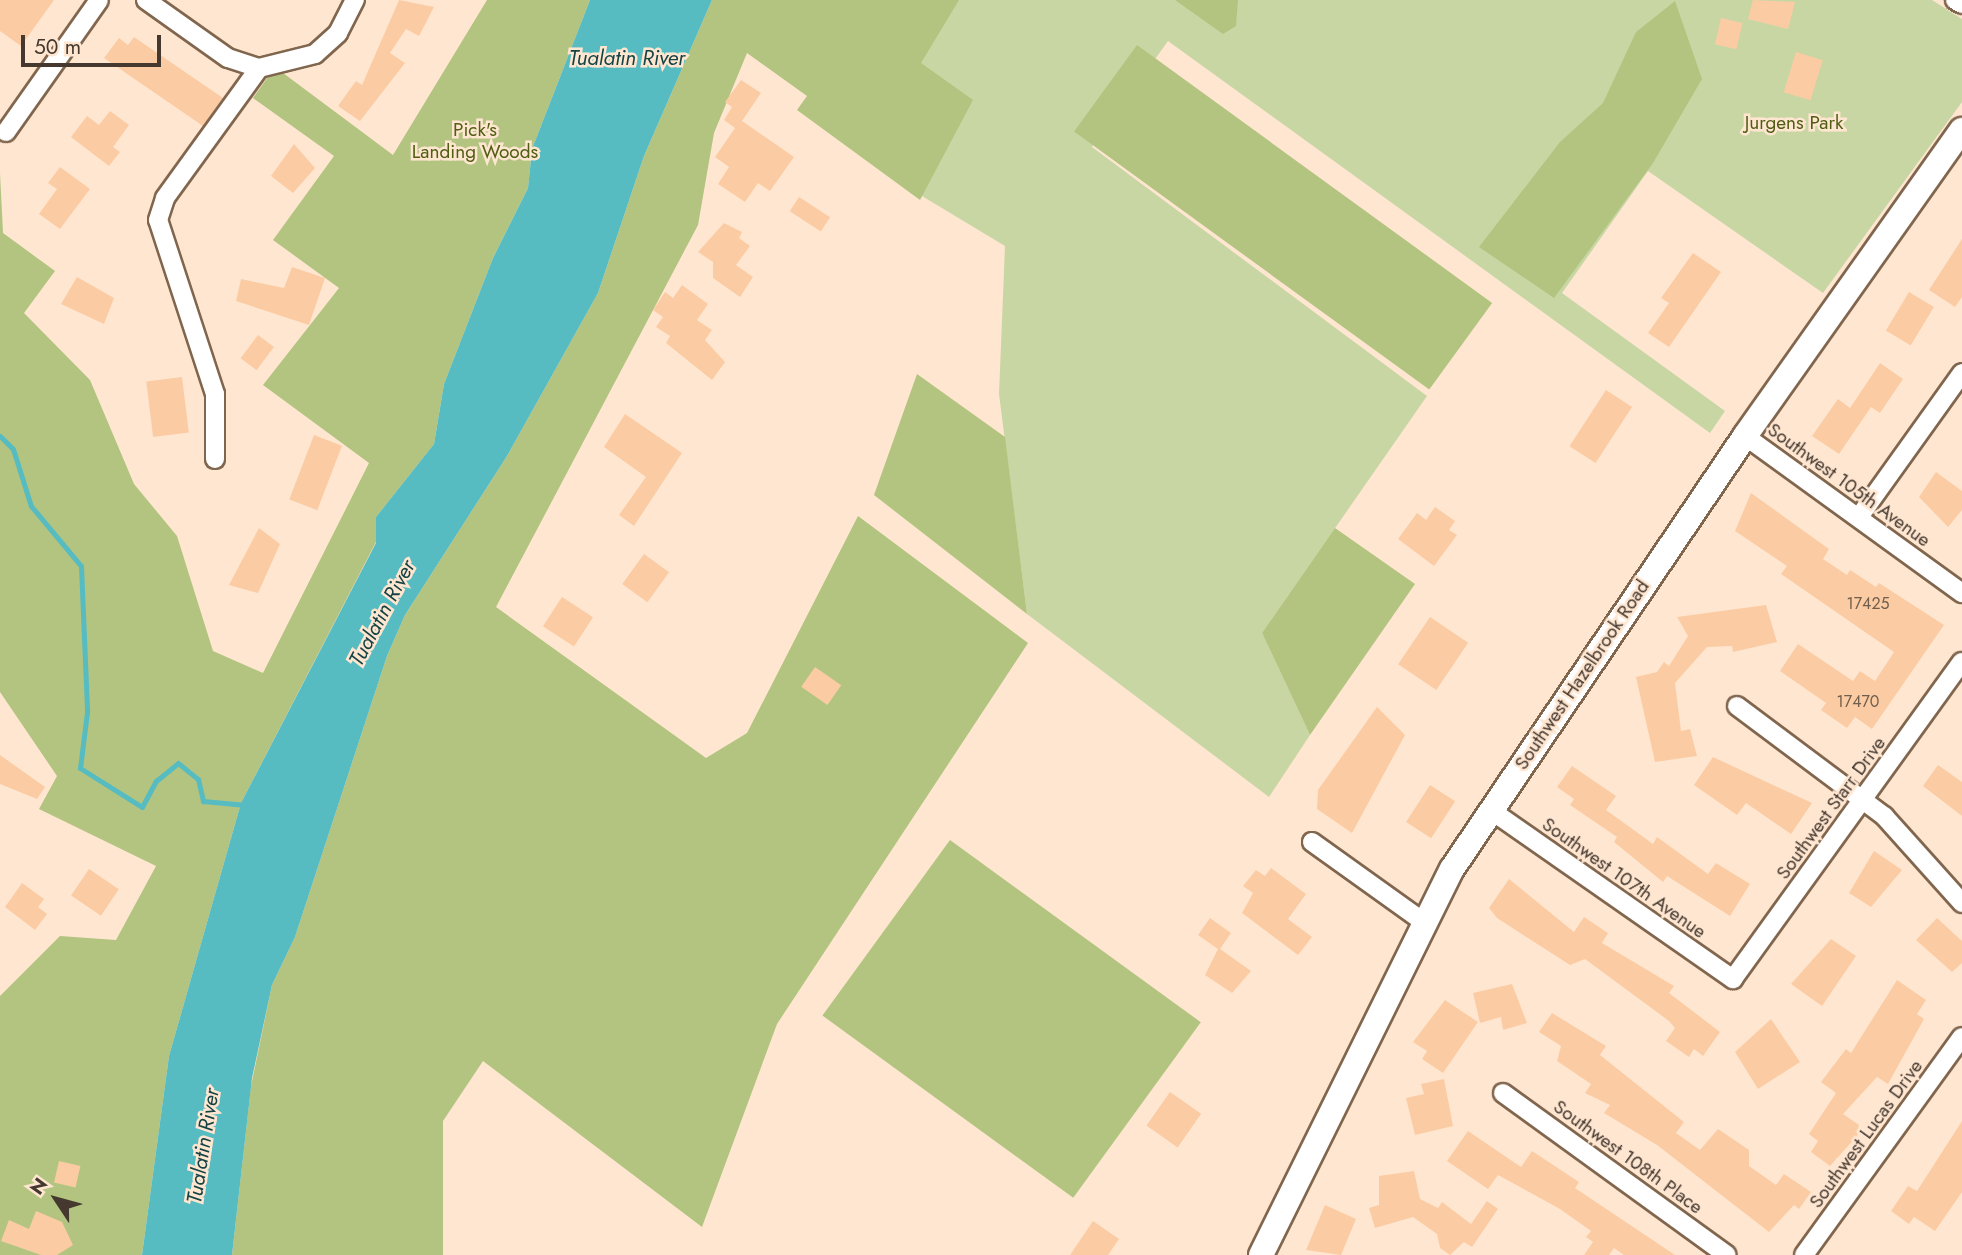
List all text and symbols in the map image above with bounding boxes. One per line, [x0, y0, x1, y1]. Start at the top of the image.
scale bar [24, 21, 164, 65]
text: 50 m [34, 32, 81, 62]
water label: Tualatin River [569, 45, 685, 71]
park label: Jurgens Park [1745, 112, 1843, 134]
park label: Pick's Landing Woods [412, 119, 538, 163]
street label: Southwest 105th Avenue [1763, 418, 1935, 552]
water label: Tualatin River [344, 556, 420, 670]
street label: Southwest Hazelbrook Road [1510, 576, 1654, 774]
house number: 17425 [1846, 594, 1890, 614]
house number: 17470 [1837, 692, 1879, 712]
street label: Southwest Starr Drive [1772, 732, 1890, 884]
street label: Southwest 107th Avenue [1538, 813, 1710, 943]
street label: Southwest Lucas Drive [1805, 1055, 1927, 1213]
water label: Tualatin River [181, 1087, 225, 1205]
street label: Southwest 108th Place [1549, 1095, 1707, 1219]
north arrow [21, 1164, 91, 1234]
text: N [23, 1172, 54, 1200]

